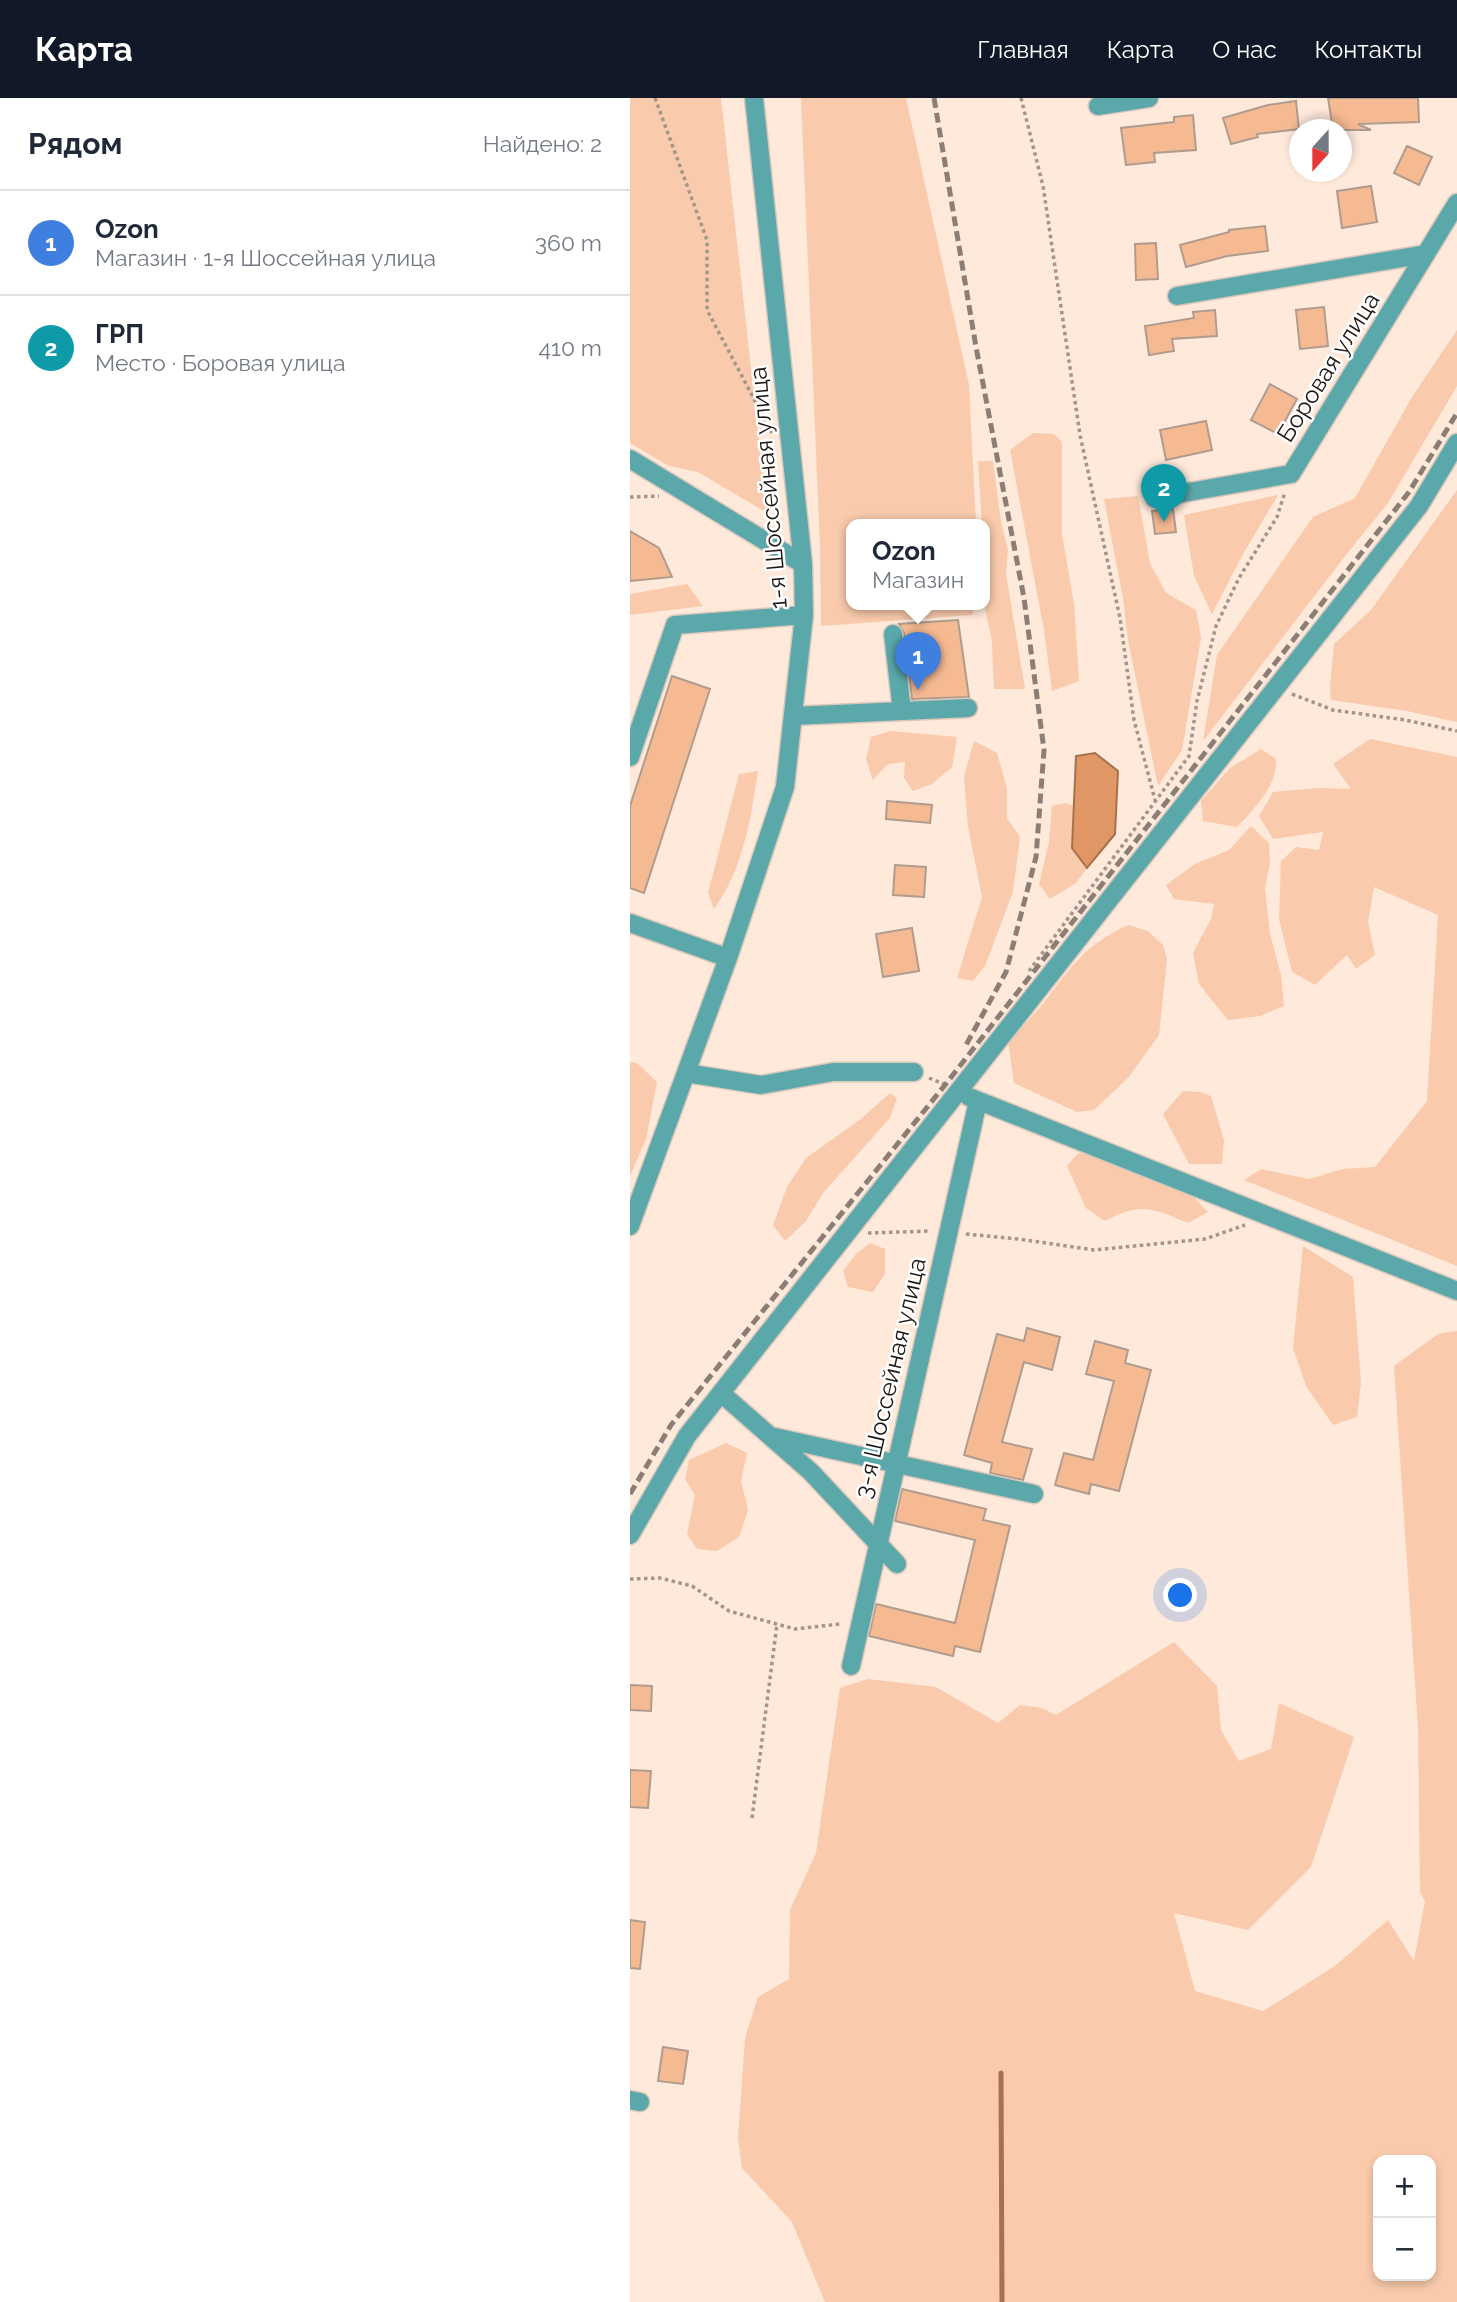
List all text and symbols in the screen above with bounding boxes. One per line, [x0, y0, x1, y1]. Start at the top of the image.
text: Карта [35, 30, 133, 69]
text: Главная [977, 35, 1069, 64]
text: Карта [1107, 35, 1174, 64]
text: О нас [1212, 35, 1277, 64]
text: Контакты [1315, 35, 1422, 64]
north arrow [1289, 119, 1352, 182]
text: Рядом [28, 126, 122, 161]
text: Найдено: 2 [483, 130, 602, 157]
text: Ozon [95, 214, 159, 244]
text: 1 [45, 229, 57, 256]
text: 360 m [535, 229, 602, 256]
text: Магазин · 1-я Шоссейная улица [95, 244, 436, 271]
street label: Боровая улица [1270, 287, 1386, 447]
text: ГРП [95, 319, 144, 349]
text: 2 [45, 334, 57, 361]
text: 410 m [539, 334, 602, 361]
text: Место · Боровая улица [95, 349, 345, 376]
street label: 1-я Шоссейная улица [743, 366, 793, 610]
pin: 2 [1141, 464, 1187, 522]
popup [846, 519, 990, 610]
text: Ozon [872, 536, 936, 566]
text: Магазин [872, 566, 964, 593]
pin: 1 [895, 632, 941, 690]
street label: 3-я Шоссейная улица [848, 1255, 932, 1501]
your location [1163, 1578, 1197, 1612]
map controls [1373, 2155, 1436, 2281]
button: + [1373, 2155, 1436, 2218]
button: − [1373, 2218, 1436, 2281]

